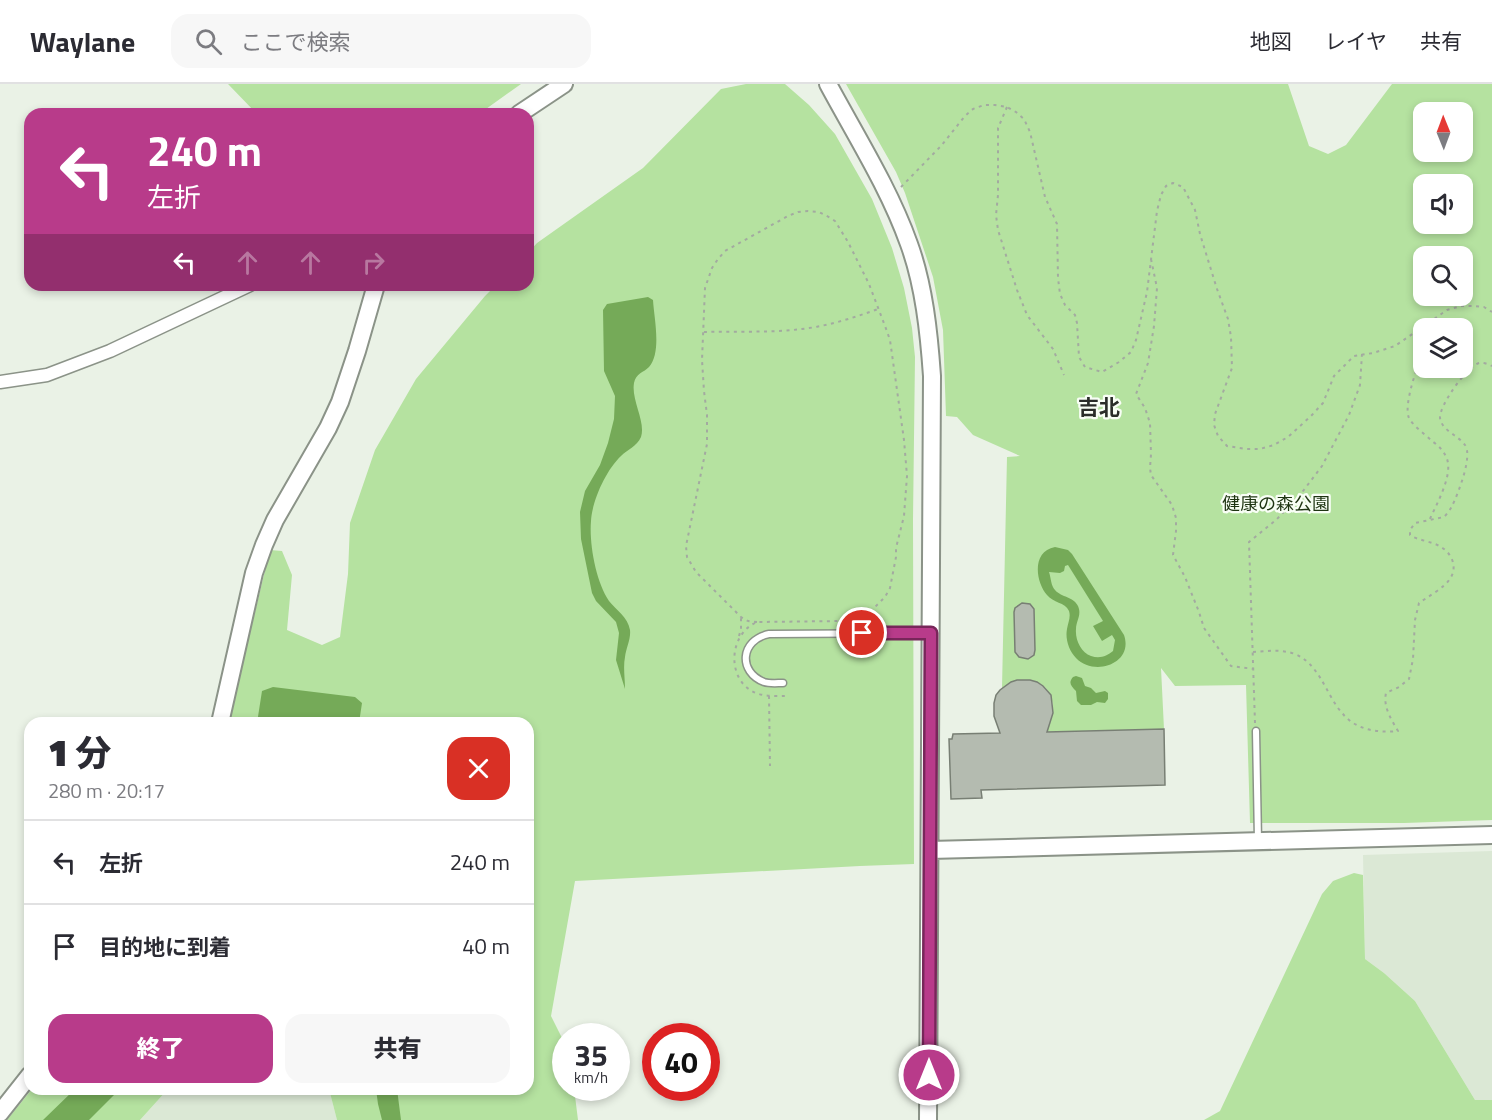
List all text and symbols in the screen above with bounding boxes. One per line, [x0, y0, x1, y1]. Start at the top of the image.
search box [171, 14, 591, 68]
text: Waylane [30, 20, 135, 63]
icon: search [192, 25, 225, 58]
text: ここで検索 [240, 25, 350, 59]
text: 地図 [1250, 25, 1292, 57]
text: レイヤ [1325, 25, 1387, 57]
text: 共有 [1420, 25, 1462, 57]
north arrow [1413, 102, 1473, 162]
map controls [1413, 102, 1473, 378]
text: 240 m [147, 118, 262, 182]
icon: left [48, 132, 126, 210]
button: sound [1413, 174, 1473, 234]
text: 左折 [147, 176, 201, 217]
icon: left [168, 246, 201, 279]
icon: ahead [231, 246, 264, 279]
icon: ahead [294, 246, 327, 279]
icon: right [357, 246, 390, 279]
button: search [1413, 246, 1473, 306]
button: layers [1413, 318, 1473, 378]
district label: 吉北 [1078, 391, 1120, 423]
park label: 健康の森公園 [1222, 490, 1330, 517]
pin [836, 607, 887, 658]
icon: arrive [845, 616, 878, 649]
text: 1 分 [48, 725, 112, 780]
button: close [447, 737, 510, 800]
text: 280 m · 20:17 [48, 775, 165, 806]
text: 240 m [450, 845, 510, 879]
icon: left [48, 846, 81, 879]
text: 左折 [99, 846, 143, 880]
text: 40 m [462, 929, 510, 963]
icon: arrive [48, 930, 81, 963]
text: 目的地に到着 [99, 930, 231, 964]
button: 終了 [48, 1014, 273, 1083]
button: 共有 [285, 1014, 510, 1083]
speed limit sign: 40 [642, 1023, 720, 1101]
text: 35 [574, 1032, 608, 1078]
position arrow [897, 1043, 961, 1107]
text: km/h [574, 1066, 608, 1089]

